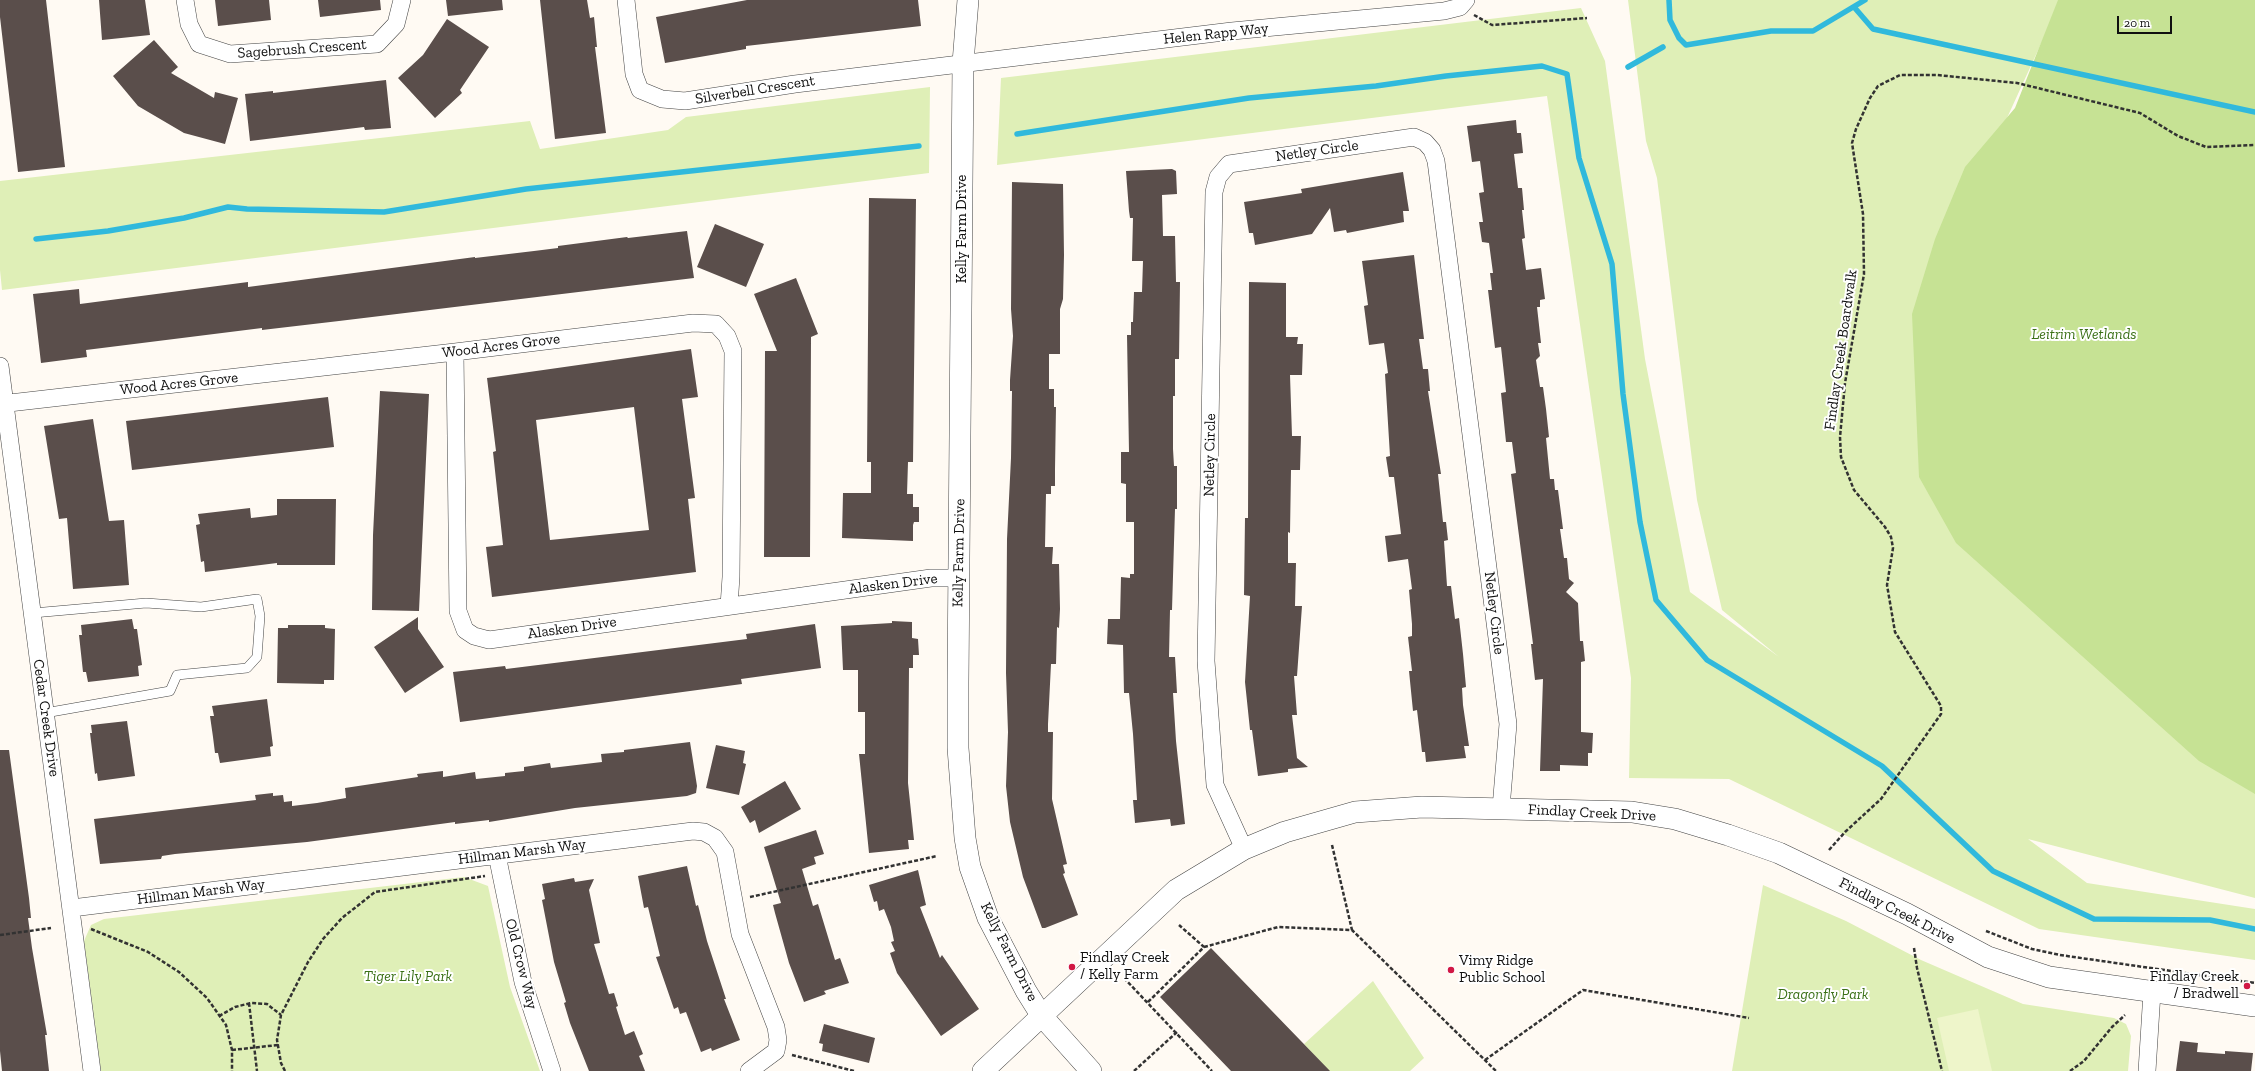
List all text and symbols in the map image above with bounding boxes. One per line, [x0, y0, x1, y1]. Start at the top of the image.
scale bar [2119, 8, 2174, 34]
text: 20 m [2124, 16, 2150, 30]
street label: Helen Rapp Way [1163, 20, 1269, 48]
street label: Sagebrush Crescent [237, 36, 367, 62]
street label: Silverbell Crescent [694, 72, 816, 108]
street label: Netley Circle [1274, 136, 1360, 166]
street label: Kelly Farm Drive [953, 175, 971, 283]
street label: Findlay Creek Boardwalk [1821, 269, 1861, 431]
park label: Leitrim Wetlands [2031, 326, 2137, 344]
street label: Wood Acres Grove [441, 330, 561, 362]
street label: Wood Acres Grove [119, 369, 239, 399]
street label: Netley Circle [1200, 413, 1220, 497]
street label: Kelly Farm Drive [949, 499, 969, 607]
street label: Alasken Drive [848, 570, 938, 598]
street label: Netley Circle [1480, 571, 1508, 655]
street label: Alasken Drive [526, 613, 618, 643]
street label: Cedar Creek Drive [29, 658, 63, 778]
street label: Findlay Creek Drive [1528, 801, 1656, 825]
street label: Hillman Marsh Way [457, 835, 587, 869]
street label: Findlay Creek Drive [1836, 874, 1958, 948]
street label: Hillman Marsh Way [136, 875, 266, 909]
street label: Kelly Farm Drive [976, 900, 1042, 1004]
street label: Old Crow Way [501, 917, 541, 1011]
place label: Findlay Creek / Kelly Farm [1080, 949, 1169, 984]
place label: Vimy Ridge Public School [1459, 952, 1545, 987]
marker: Findlay Creek / Kelly Farm [1067, 962, 1077, 972]
marker: Vimy Ridge Public School [1446, 965, 1456, 975]
park label: Tiger Lily Park [364, 968, 452, 986]
place label: Findlay Creek / Bradwell [2150, 968, 2239, 1003]
marker: Findlay Creek / Bradwell [2242, 981, 2252, 991]
park label: Dragonfly Park [1777, 986, 1869, 1004]

